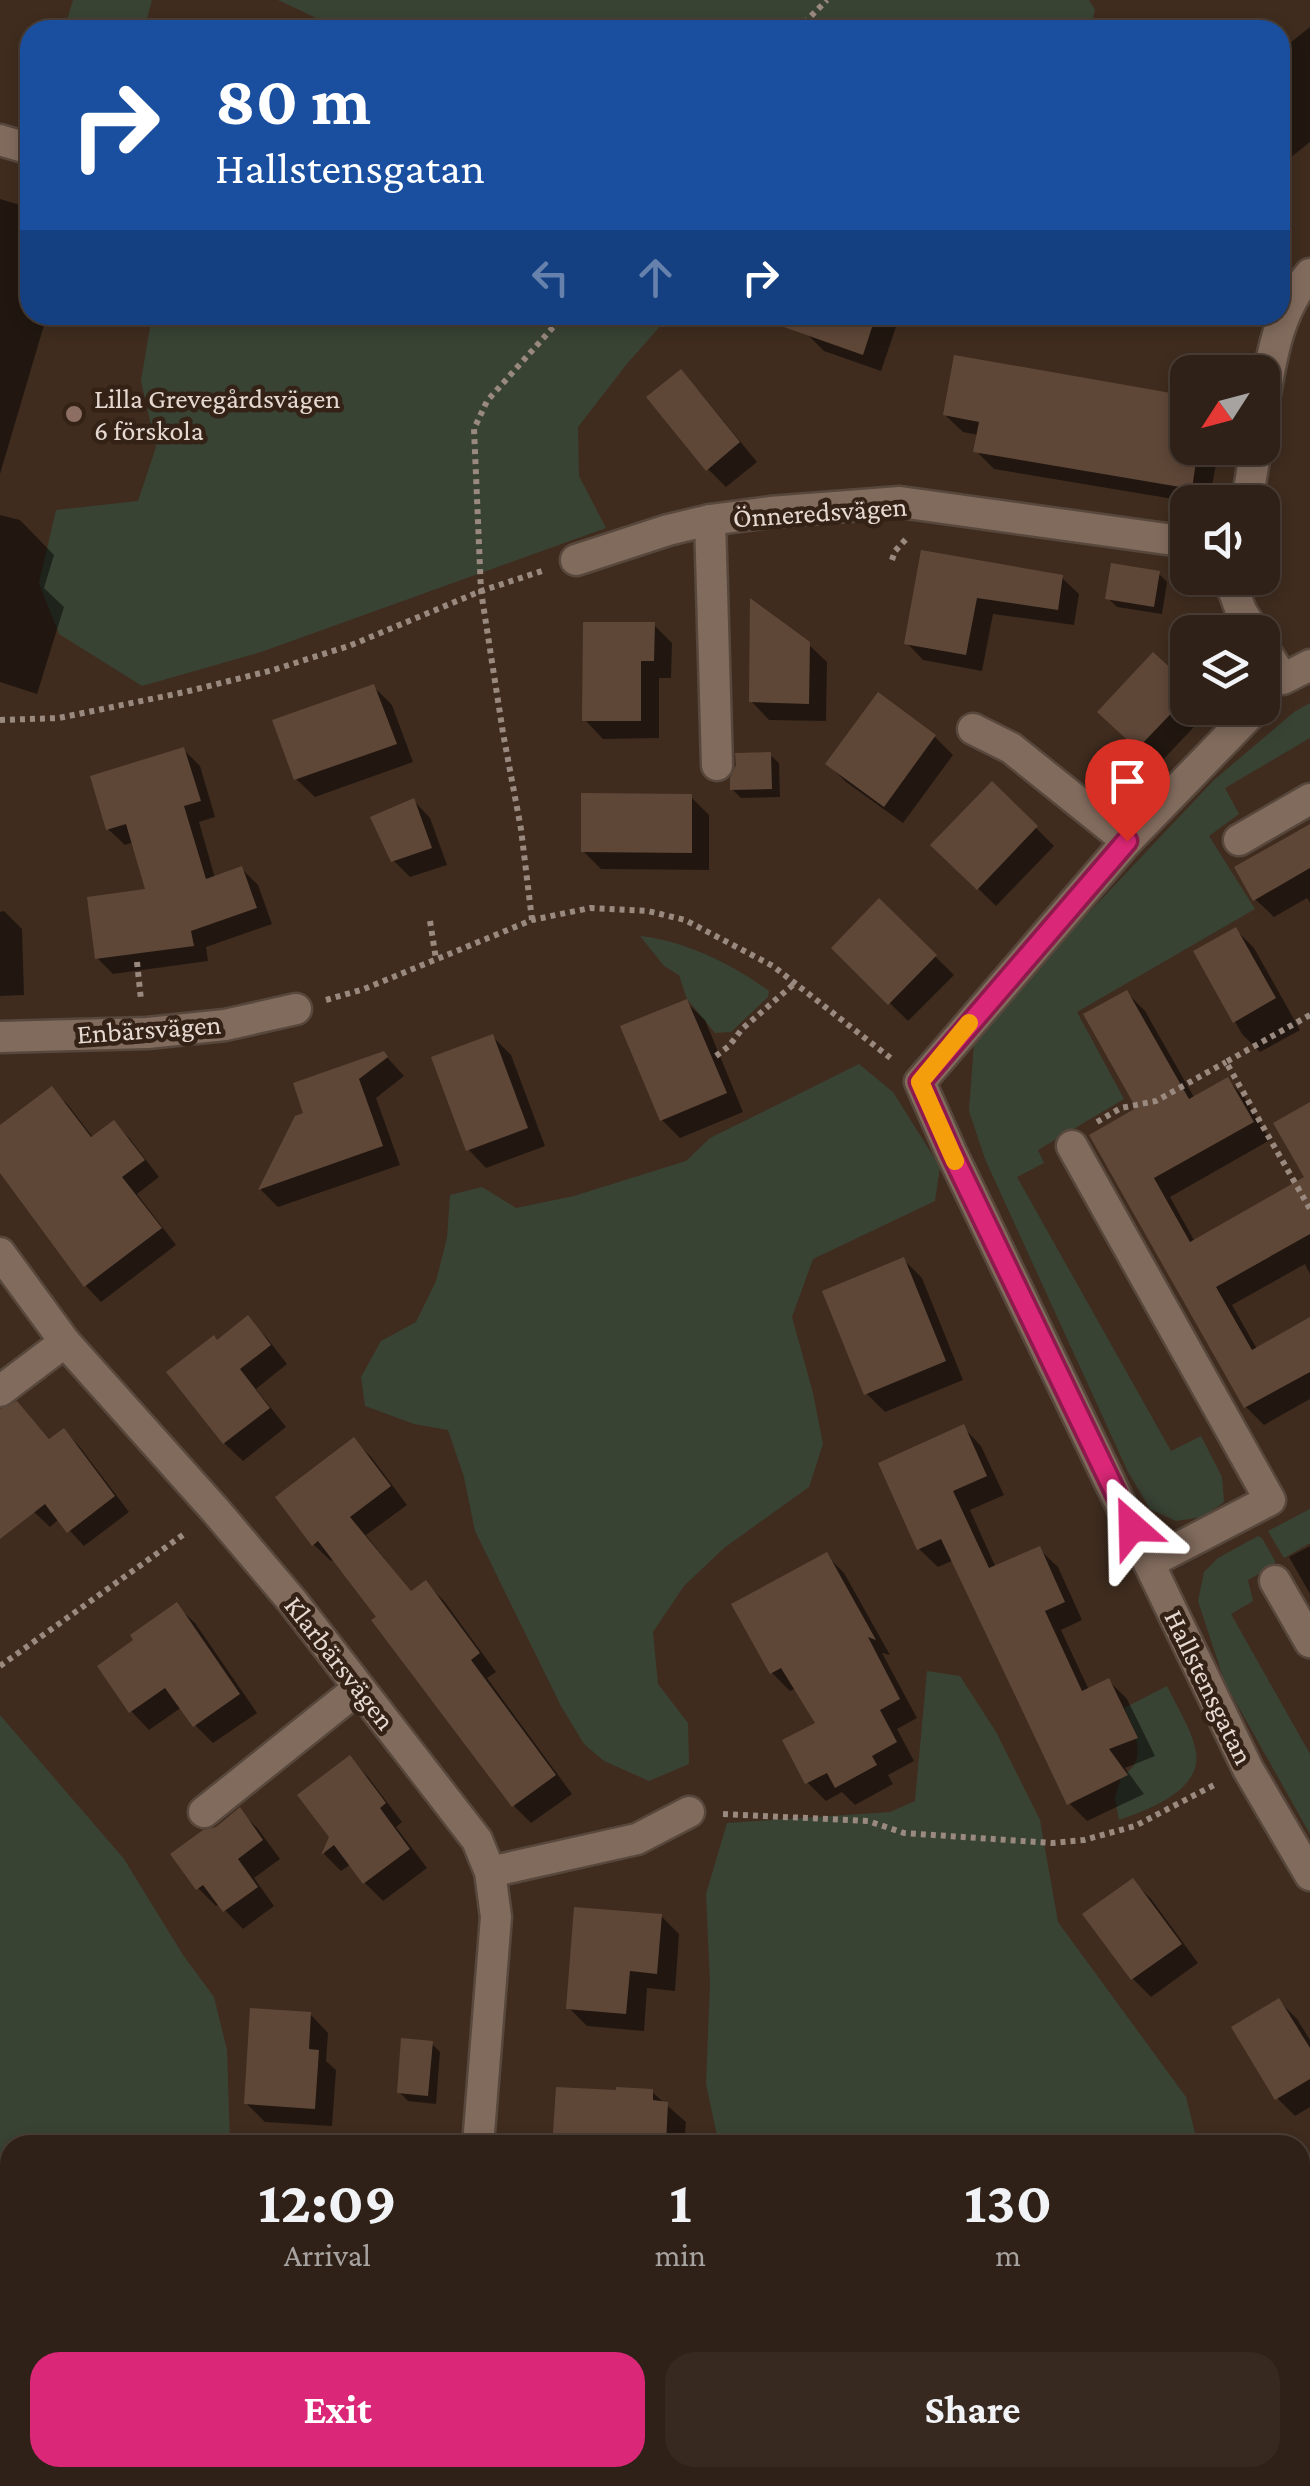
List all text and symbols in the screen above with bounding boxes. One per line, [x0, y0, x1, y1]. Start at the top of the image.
icon: right [50, 60, 180, 190]
text: 80 m [215, 61, 371, 139]
text: Hallstensgatan [215, 143, 485, 193]
icon: left [523, 250, 578, 305]
icon: ahead [628, 250, 683, 305]
icon: right [733, 250, 788, 305]
north arrow [1170, 355, 1280, 465]
map controls [1170, 355, 1280, 725]
place label: Lilla Grevegårdsvägen 6 förskola [94, 383, 340, 446]
marker: Lilla Grevegårdsvägen 6 förskola [63, 403, 85, 425]
button: sound [1170, 485, 1280, 595]
street label: Önneredsvägen [732, 490, 908, 534]
button: layers [1170, 615, 1280, 725]
pin [1085, 739, 1170, 842]
icon: arrive [1100, 754, 1155, 809]
street label: Enbärsvägen [76, 1008, 222, 1050]
position arrow [1080, 1475, 1184, 1579]
street label: Klarbärsvägen [278, 1590, 402, 1736]
street label: Hallstensgatan [1158, 1605, 1260, 1769]
text: 12:09 [258, 2168, 397, 2235]
text: 1 [669, 2168, 692, 2235]
text: 130 [964, 2168, 1052, 2235]
text: Arrival [284, 2237, 371, 2273]
text: min [655, 2237, 706, 2273]
text: m [995, 2237, 1021, 2273]
button: Exit [30, 2352, 645, 2467]
button: Share [665, 2352, 1280, 2467]

